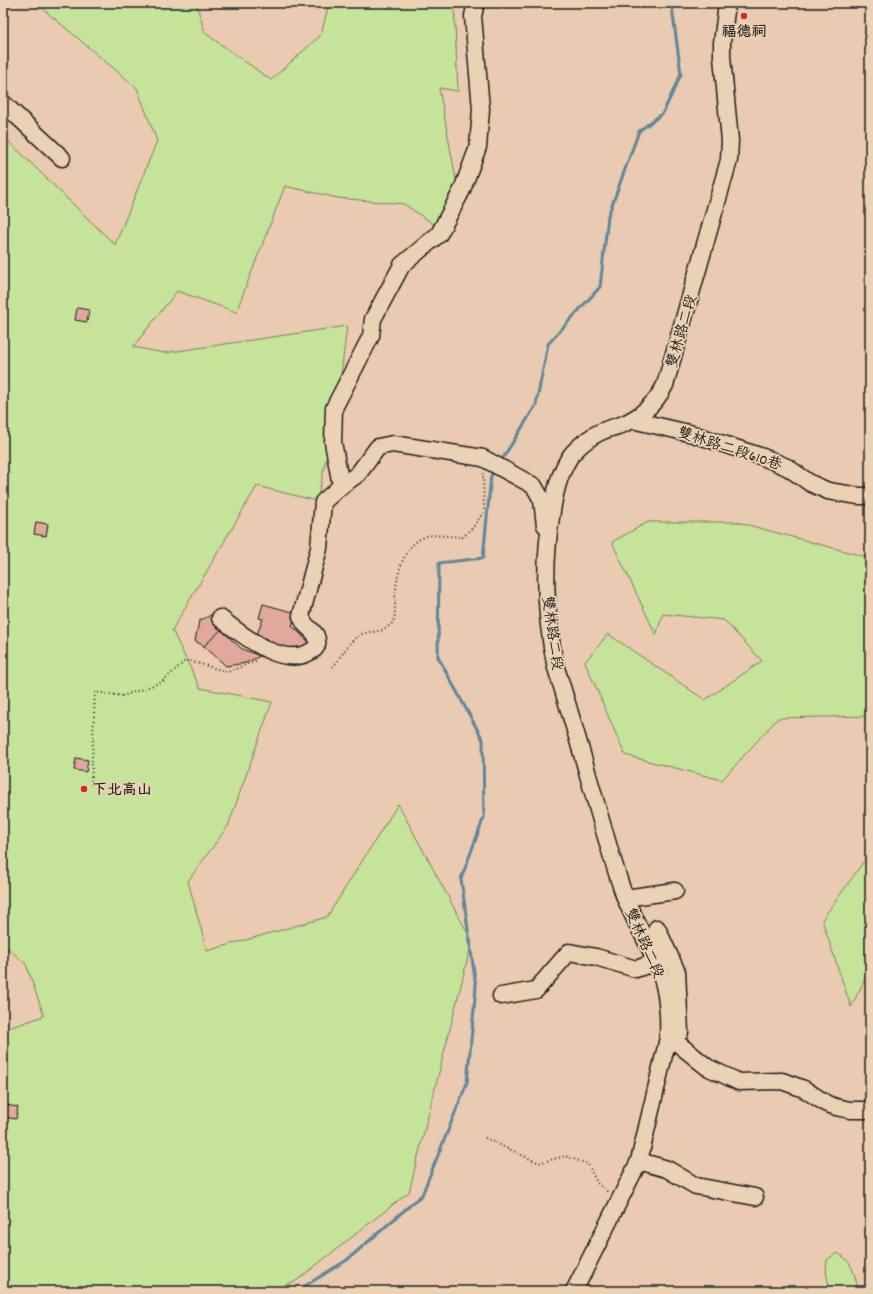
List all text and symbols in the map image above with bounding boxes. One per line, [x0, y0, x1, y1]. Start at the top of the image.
marker: 福德祠 [739, 11, 749, 21]
place label: 福德祠 [721, 22, 767, 44]
street label: 雙林路二段 [662, 292, 704, 371]
street label: 雙林路二段610巷 [674, 423, 785, 477]
street label: 雙林路二段 [535, 595, 567, 672]
place label: 下北高山 [92, 780, 152, 802]
marker: 下北高山 [79, 784, 89, 794]
street label: 雙林路二段 [618, 905, 668, 983]

